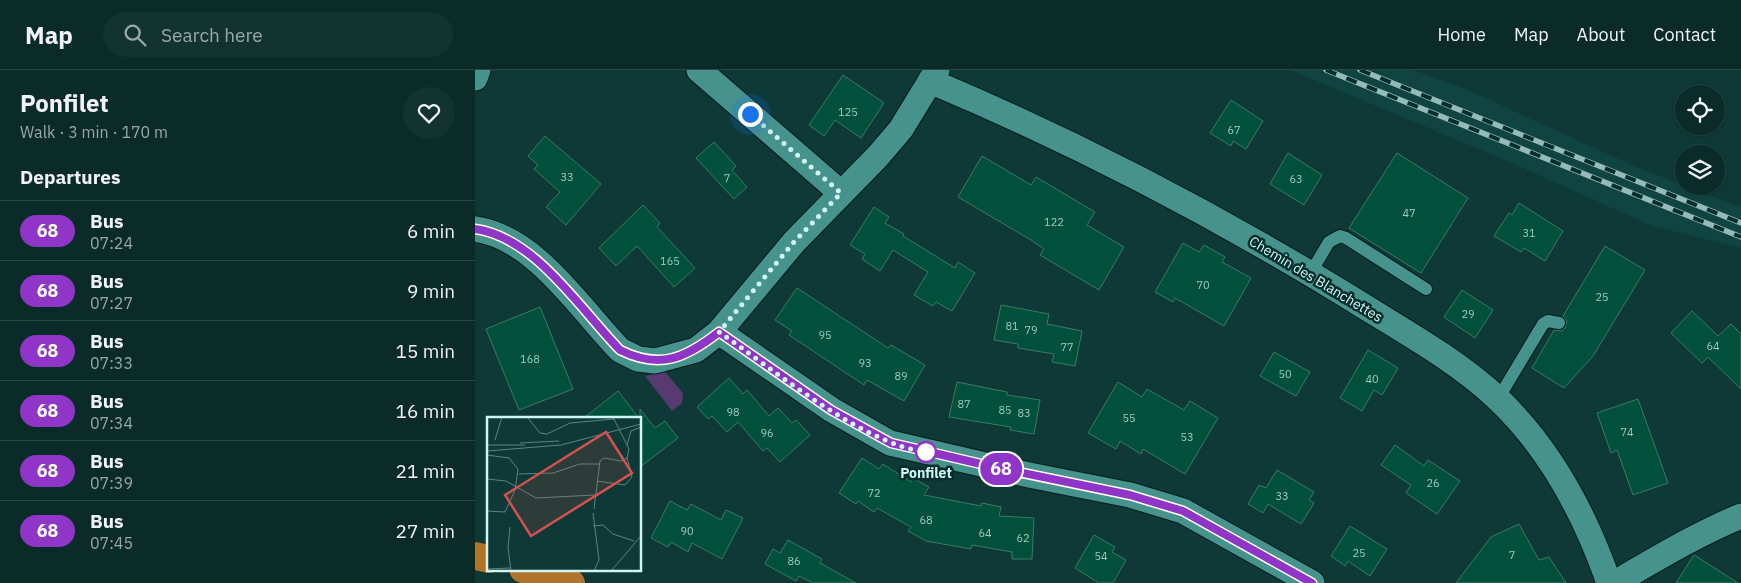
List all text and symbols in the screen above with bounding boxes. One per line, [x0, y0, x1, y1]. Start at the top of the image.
search box [103, 12, 453, 57]
text: Map [25, 19, 73, 51]
icon: search [121, 21, 149, 49]
text: Search here [161, 23, 263, 47]
text: Home [1438, 23, 1486, 46]
text: Map [1514, 23, 1549, 46]
text: About [1577, 23, 1625, 46]
text: Contact [1653, 23, 1716, 46]
map controls [1675, 85, 1725, 195]
button: locate [1675, 85, 1725, 135]
text: Ponfilet [20, 87, 109, 119]
button: heart [403, 87, 455, 139]
your location [738, 102, 763, 127]
house number: 125 [838, 105, 858, 119]
text: Walk · 3 min · 170 m [20, 122, 168, 142]
house number: 67 [1227, 123, 1241, 137]
button: layers [1675, 145, 1725, 195]
text: Departures [20, 165, 120, 189]
house number: 33 [560, 170, 574, 184]
house number: 7 [724, 171, 730, 185]
house number: 63 [1289, 172, 1303, 186]
house number: 47 [1402, 206, 1416, 220]
text: Bus [90, 209, 124, 233]
house number: 122 [1044, 215, 1064, 229]
text: 68 [37, 219, 58, 242]
text: 6 min [407, 219, 455, 243]
house number: 31 [1522, 226, 1536, 240]
street label: Chemin des Blanchettes [1246, 232, 1386, 326]
text: 07:24 [90, 233, 133, 253]
house number: 165 [660, 254, 680, 268]
text: Bus [90, 269, 124, 293]
house number: 70 [1196, 278, 1210, 292]
text: 68 [37, 279, 58, 302]
text: 9 min [407, 279, 455, 303]
house number: 25 [1595, 290, 1609, 304]
text: 07:27 [90, 293, 133, 313]
house number: 29 [1461, 307, 1475, 321]
house number: 81 [1005, 319, 1019, 333]
house number: 79 [1024, 323, 1038, 337]
house number: 95 [818, 328, 832, 342]
text: Bus [90, 329, 124, 353]
text: 68 [37, 339, 58, 362]
text: 15 min [396, 339, 455, 363]
house number: 64 [1706, 339, 1720, 353]
house number: 77 [1060, 340, 1074, 354]
house number: 168 [520, 352, 540, 366]
text: 07:33 [90, 353, 133, 373]
house number: 93 [858, 356, 872, 370]
house number: 50 [1278, 367, 1292, 381]
house number: 89 [894, 369, 908, 383]
house number: 40 [1365, 372, 1379, 386]
text: Bus [90, 389, 124, 413]
house number: 87 [957, 397, 971, 411]
text: 68 [37, 399, 58, 422]
text: 16 min [396, 399, 455, 423]
house number: 85 [998, 403, 1012, 417]
house number: 98 [726, 405, 740, 419]
house number: 83 [1017, 406, 1031, 420]
house number: 55 [1122, 411, 1136, 425]
text: 07:34 [90, 413, 133, 433]
inset map [487, 417, 641, 570]
house number: 74 [1620, 425, 1634, 439]
house number: 96 [760, 426, 774, 440]
house number: 53 [1180, 430, 1194, 444]
marker: Ponfilet [915, 441, 937, 463]
text: Bus [90, 449, 124, 473]
line badge: 68 [979, 453, 1023, 485]
text: 68 [990, 457, 1012, 480]
text: 68 [37, 459, 58, 482]
text: 21 min [396, 459, 455, 483]
place label: Ponfilet [900, 464, 952, 482]
text: 07:39 [90, 473, 133, 493]
house number: 26 [1426, 476, 1440, 490]
house number: 72 [867, 486, 881, 500]
house number: 33 [1275, 489, 1289, 503]
text: Bus [90, 509, 124, 533]
house number: 68 [919, 513, 933, 527]
text: 68 [37, 519, 58, 542]
text: 27 min [396, 519, 455, 543]
house number: 90 [680, 524, 694, 538]
house number: 64 [978, 526, 992, 540]
house number: 62 [1016, 531, 1030, 545]
text: 07:45 [90, 533, 133, 553]
house number: 25 [1352, 546, 1366, 560]
house number: 7 [1509, 548, 1515, 562]
house number: 54 [1094, 549, 1108, 563]
house number: 86 [787, 554, 801, 568]

